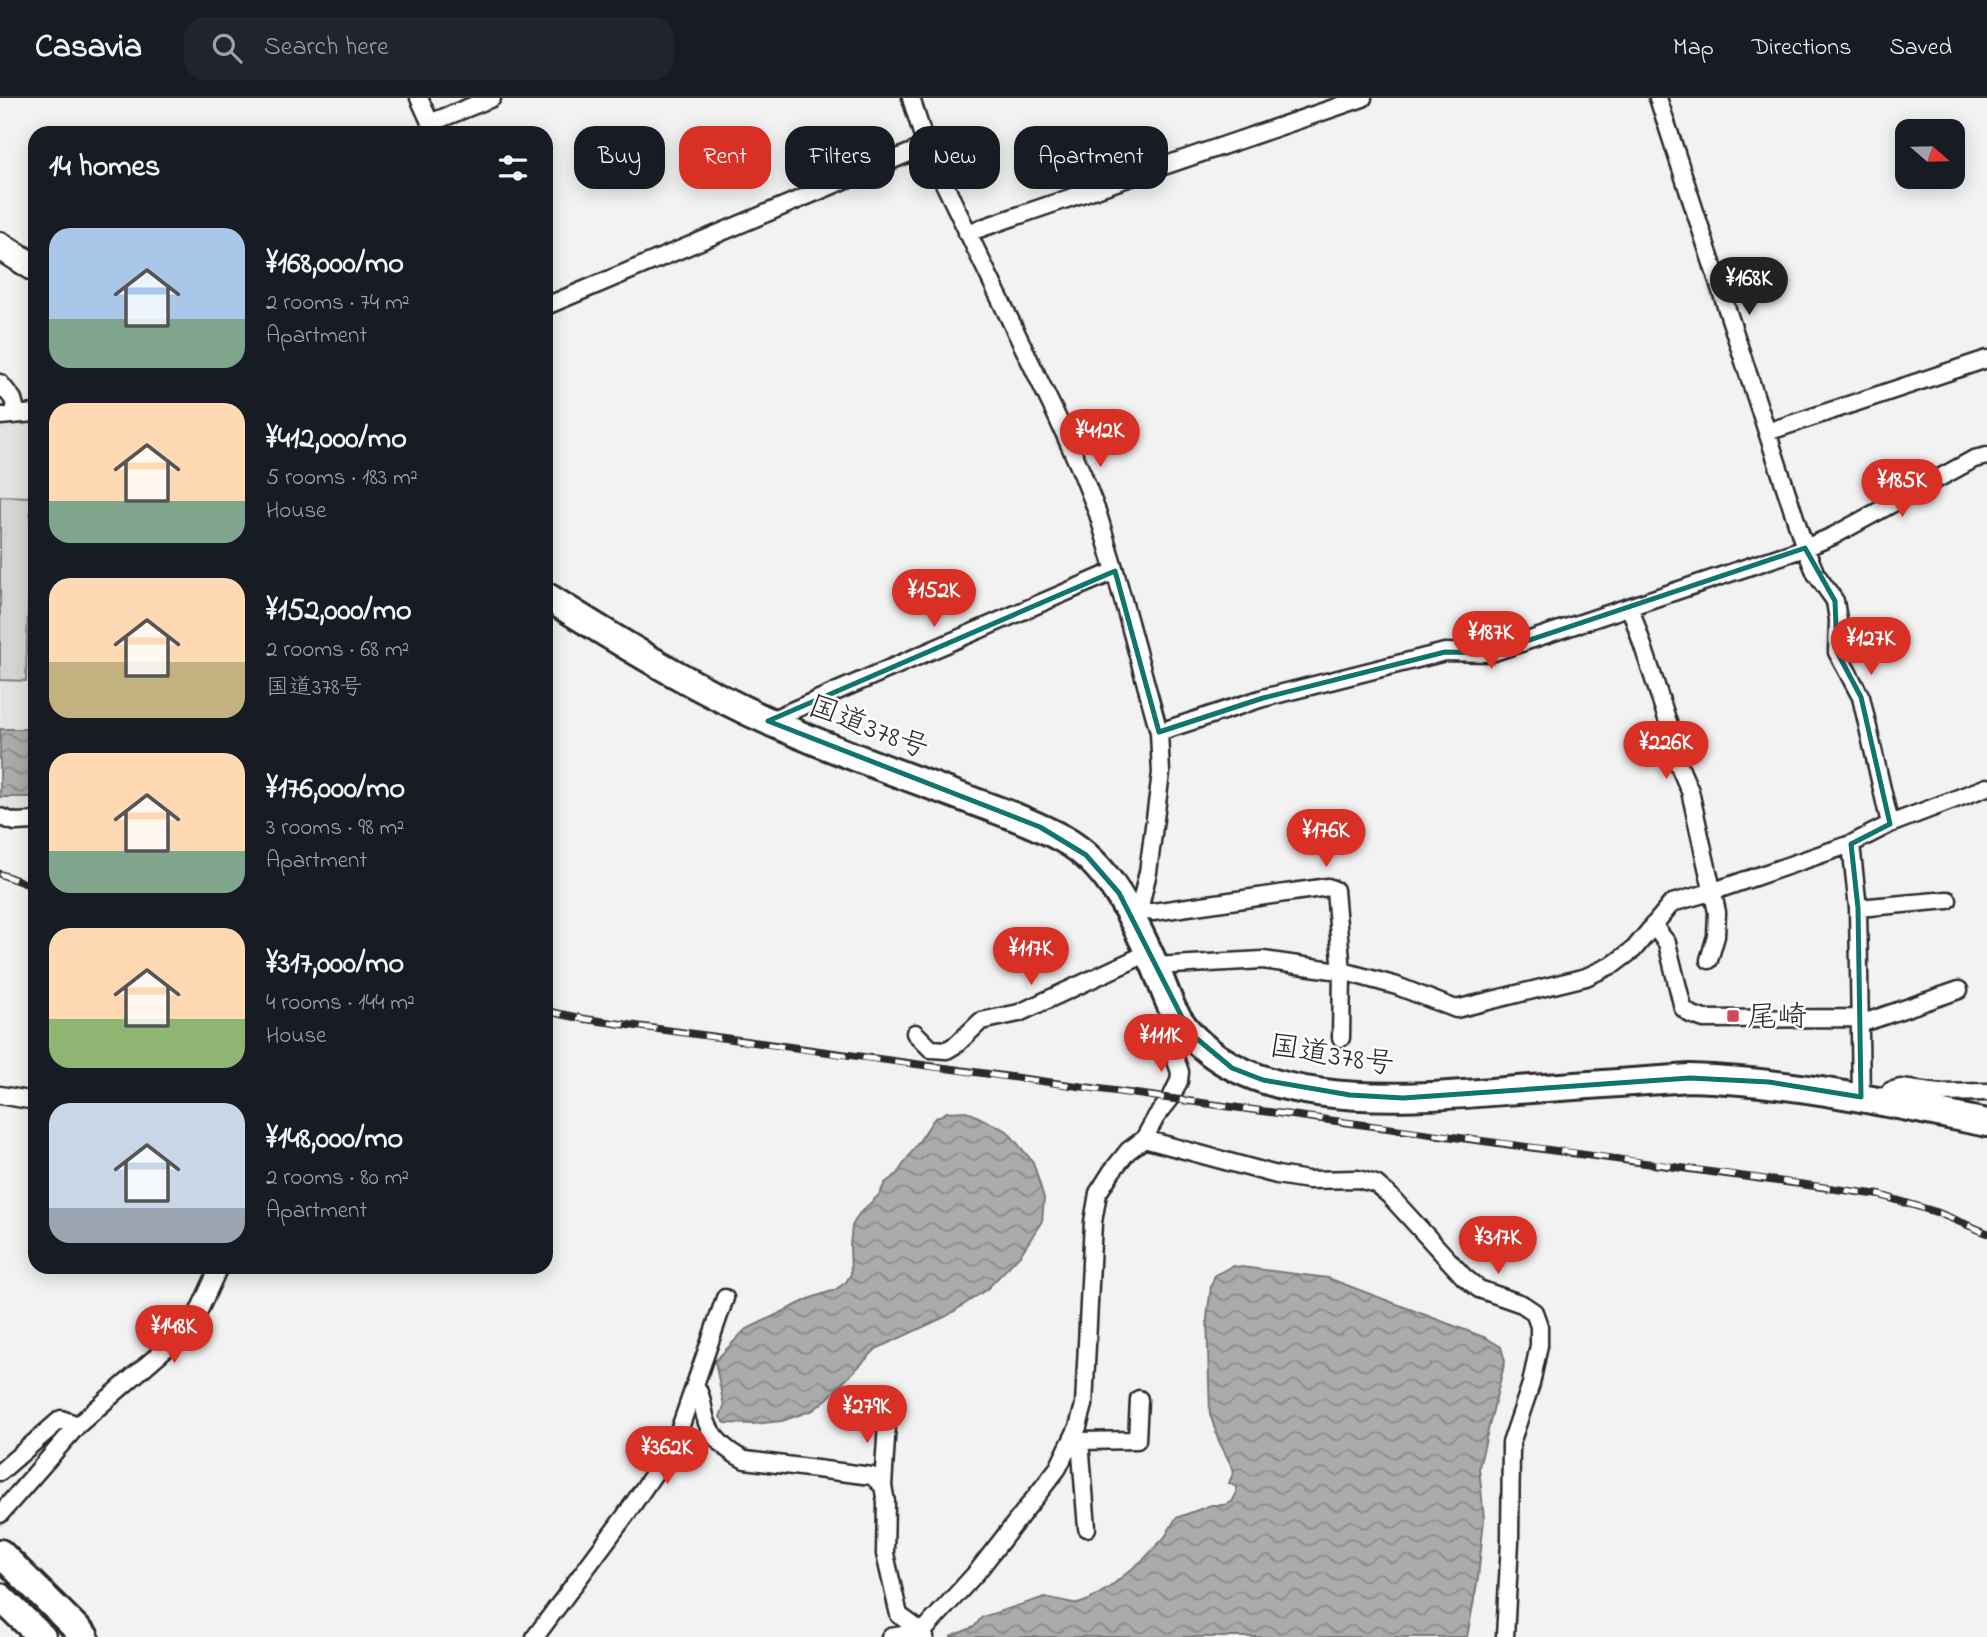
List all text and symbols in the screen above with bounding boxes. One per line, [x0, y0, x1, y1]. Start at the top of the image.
search box [184, 17, 674, 80]
text: Casavia [35, 24, 142, 72]
icon: search [208, 29, 246, 67]
text: Search here [264, 29, 389, 67]
text: Map [1673, 31, 1714, 66]
text: Directions [1752, 31, 1851, 66]
text: Saved [1889, 31, 1952, 66]
north arrow [1895, 119, 1965, 189]
map controls [1895, 119, 1965, 189]
chip: Buy [574, 126, 665, 189]
chip: Rent [679, 126, 771, 189]
chip: Filters [785, 126, 895, 189]
chip: New [909, 126, 1000, 189]
chip: Apartment [1014, 126, 1168, 189]
text: 14 homes [49, 146, 160, 190]
icon: filters [494, 149, 532, 187]
text: ¥168,000/mo [266, 243, 404, 287]
icon: home [105, 256, 189, 340]
pin: ¥168K [1700, 258, 1798, 317]
text: ¥168K [1726, 263, 1772, 296]
text: 2 rooms · 74 m² [266, 287, 410, 320]
text: Apartment [266, 320, 367, 353]
pin: ¥412K [1051, 410, 1149, 469]
text: ¥412K [1076, 415, 1124, 448]
text: ¥412,000/mo [266, 418, 407, 462]
icon: home [105, 431, 189, 515]
pin: ¥185K [1853, 460, 1951, 519]
text: 5 rooms · 183 m² [266, 462, 418, 495]
text: ¥185K [1877, 465, 1927, 498]
text: House [266, 495, 326, 528]
pin: ¥152K [885, 570, 983, 629]
text: ¥152K [908, 575, 960, 608]
text: ¥152,000/mo [266, 590, 412, 634]
icon: home [105, 606, 189, 690]
pin: ¥187K [1442, 612, 1540, 671]
text: ¥187K [1468, 617, 1514, 650]
pin: ¥127K [1822, 618, 1920, 677]
text: ¥127K [1847, 623, 1895, 656]
text: 2 rooms · 68 m² [266, 634, 409, 667]
text: 国道378号 [266, 672, 363, 705]
street label: 国道378号 [801, 686, 935, 772]
pin: ¥226K [1617, 722, 1715, 781]
text: ¥226K [1639, 727, 1693, 760]
text: ¥176,000/mo [266, 768, 405, 812]
icon: home [105, 781, 189, 865]
pin: ¥176K [1277, 810, 1375, 869]
text: 3 rooms · 98 m² [266, 812, 404, 845]
text: ¥176K [1302, 815, 1350, 848]
text: Apartment [266, 845, 367, 878]
pin: ¥117K [982, 928, 1080, 987]
text: ¥117K [1009, 933, 1053, 966]
text: ¥317,000/mo [266, 943, 404, 987]
icon: home [105, 956, 189, 1040]
text: 4 rooms · 144 m² [266, 987, 415, 1020]
place label: 尾崎 [1747, 997, 1807, 1041]
marker: 尾崎 [1725, 1008, 1741, 1024]
pin: ¥111K [1112, 1014, 1210, 1074]
text: House [266, 1020, 326, 1053]
text: ¥111K [1140, 1020, 1182, 1053]
street label: 国道378号 [1266, 1025, 1397, 1089]
text: ¥148,000/mo [266, 1118, 403, 1162]
icon: home [105, 1131, 189, 1215]
text: 2 rooms · 80 m² [266, 1162, 409, 1195]
text: Apartment [266, 1195, 367, 1228]
pin: ¥317K [1449, 1216, 1547, 1276]
text: ¥317K [1475, 1222, 1521, 1255]
pin: ¥148K [125, 1306, 223, 1365]
text: ¥148K [151, 1311, 197, 1344]
pin: ¥279K [818, 1386, 916, 1445]
text: ¥279K [843, 1391, 891, 1424]
pin: ¥362K [618, 1426, 716, 1486]
text: ¥362K [641, 1432, 693, 1465]

